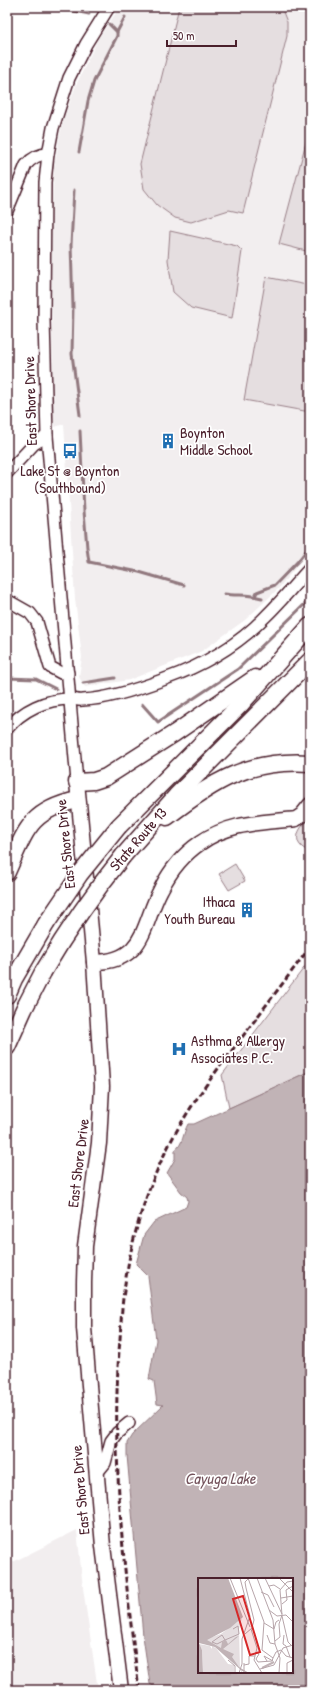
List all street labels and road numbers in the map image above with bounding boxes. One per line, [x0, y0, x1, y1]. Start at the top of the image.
street label: East Shore Drive [18, 356, 42, 446]
street label: East Shore Drive [50, 798, 80, 890]
street label: State Route 13 [104, 802, 172, 875]
street label: East Shore Drive [62, 1117, 94, 1209]
street label: East Shore Drive [66, 1444, 94, 1536]

